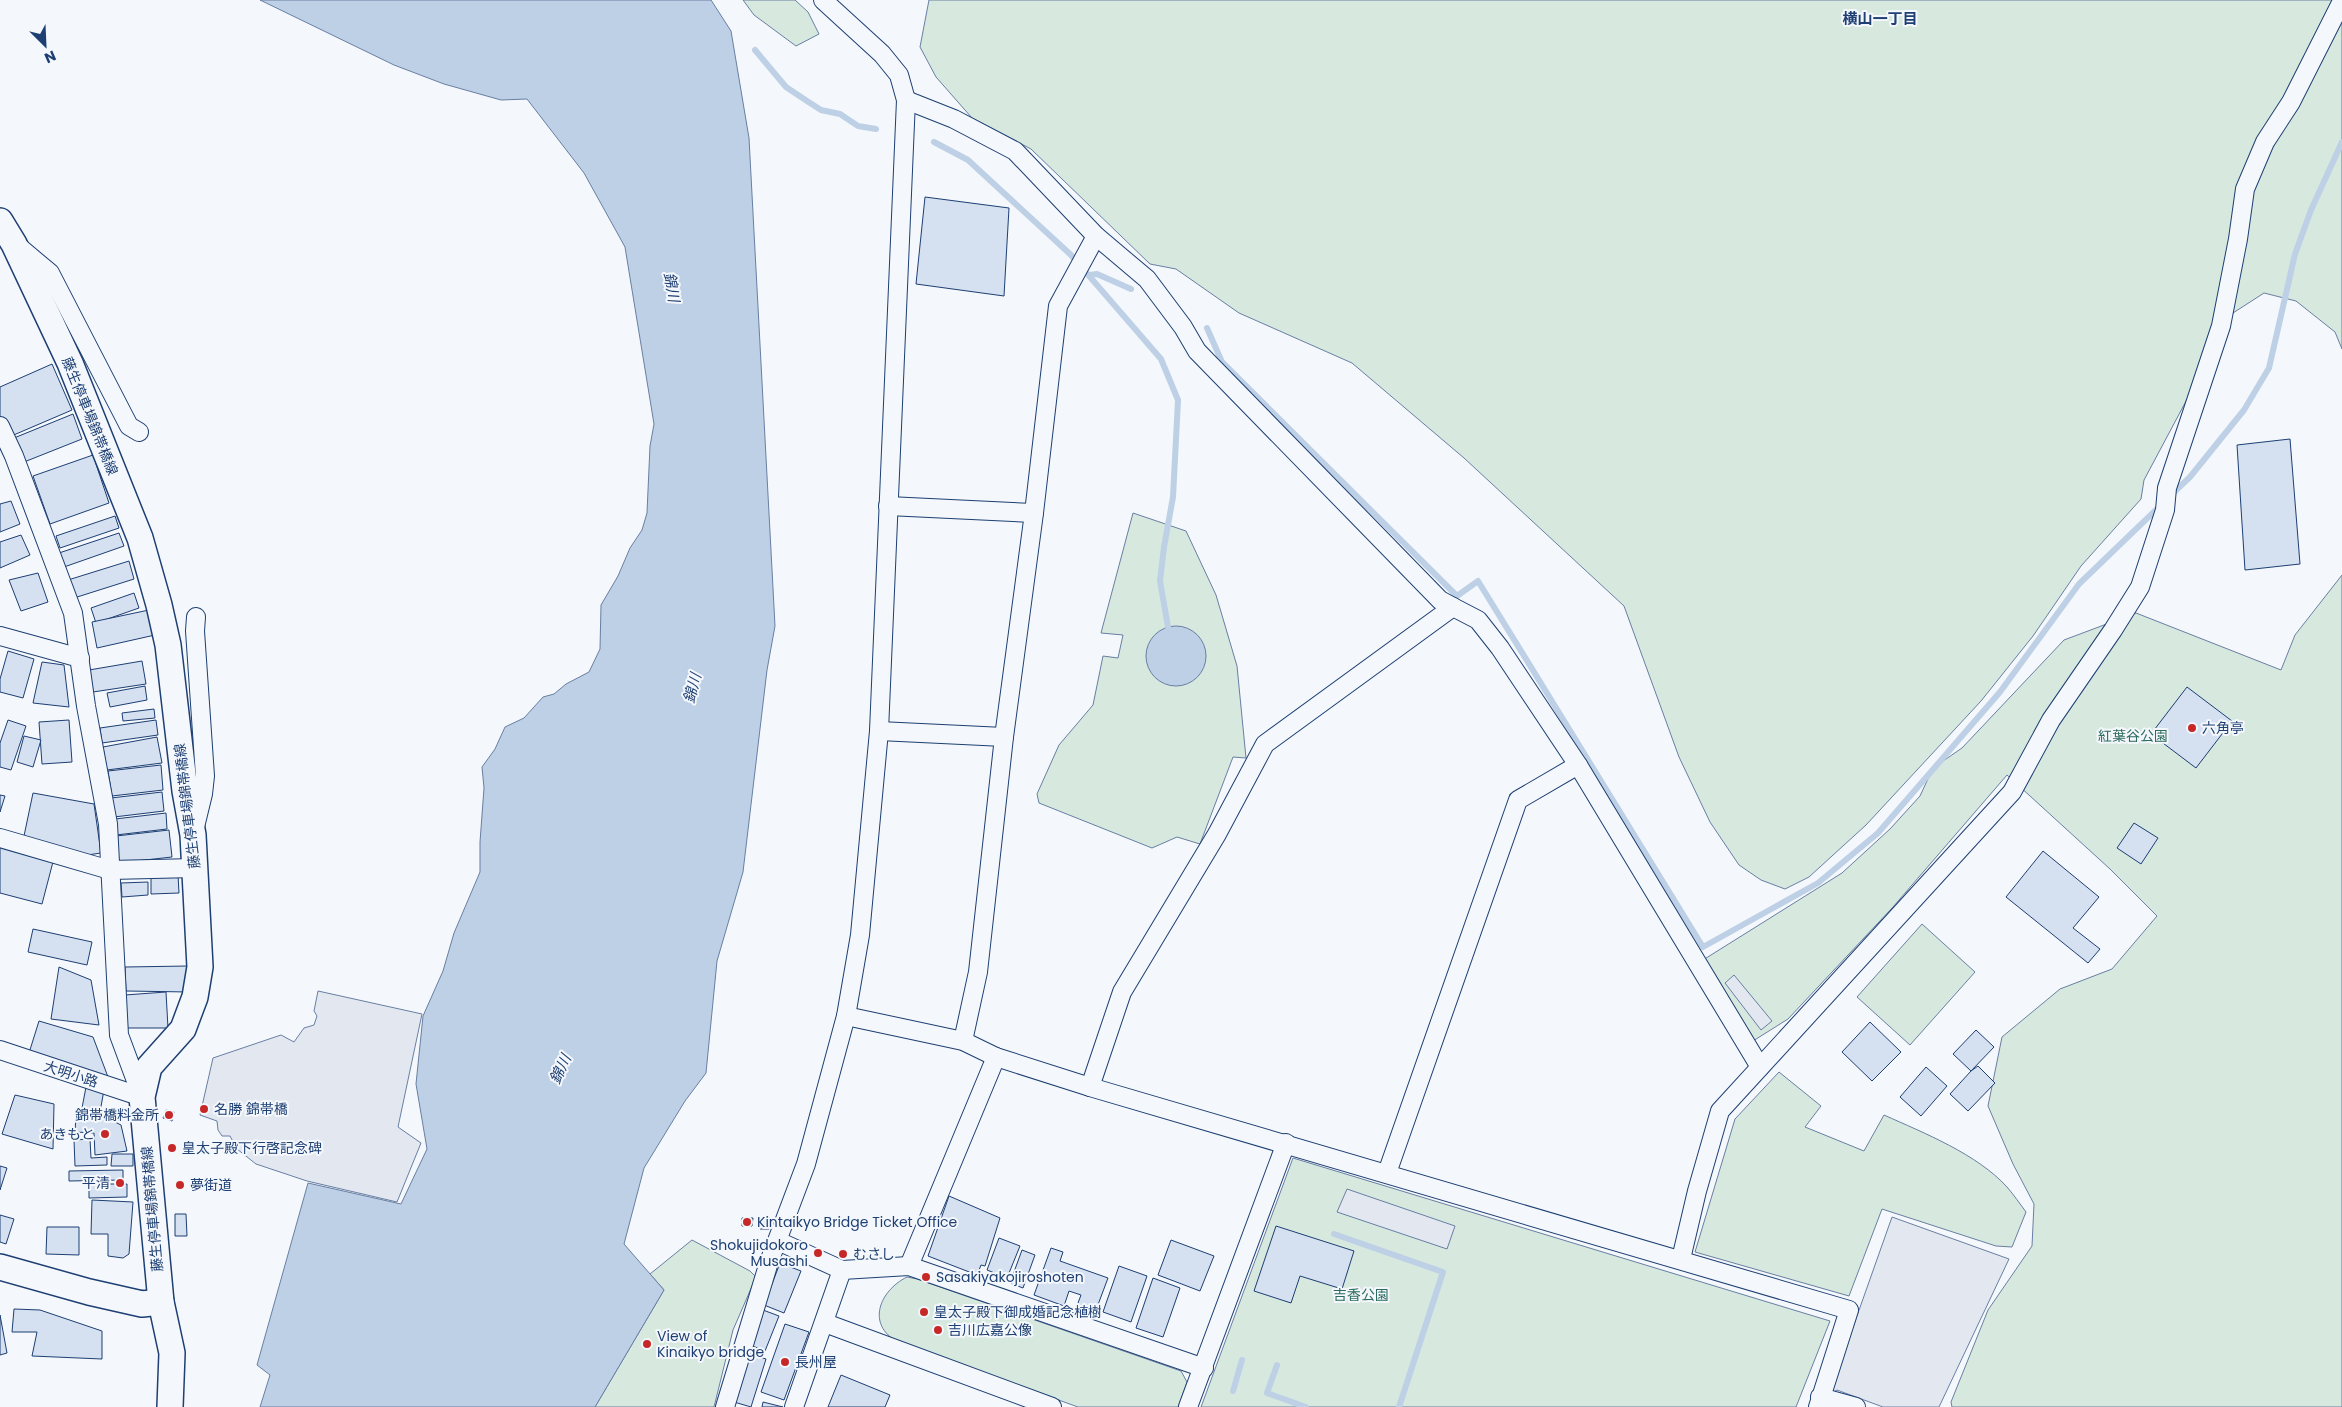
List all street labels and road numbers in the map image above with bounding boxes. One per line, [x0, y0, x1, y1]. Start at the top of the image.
street label: 藤生停車場錦帯橋線 [57, 354, 123, 478]
street label: 藤生停車場錦帯橋線 [169, 742, 205, 870]
street label: 大明小路 [41, 1056, 101, 1092]
street label: 藤生停車場錦帯橋線 [137, 1145, 167, 1273]

